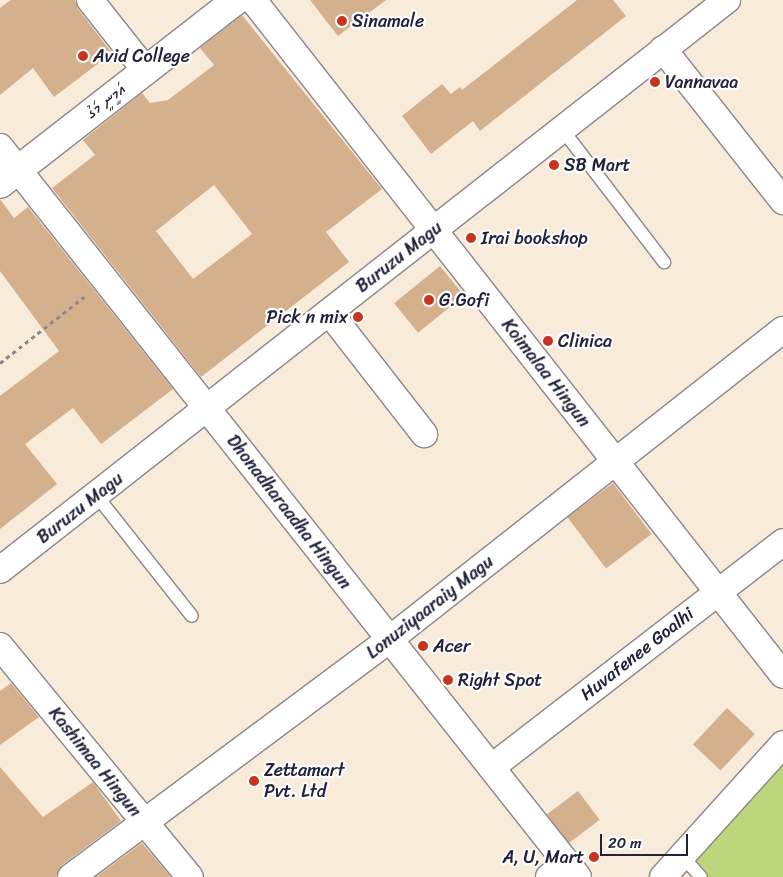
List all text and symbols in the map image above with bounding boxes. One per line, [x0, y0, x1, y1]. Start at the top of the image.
place label: Sinamale [352, 10, 424, 32]
marker: Sinamale [336, 15, 348, 27]
place label: Avid College [93, 45, 190, 67]
marker: Avid College [77, 50, 89, 62]
place label: Vannavaa [665, 71, 738, 93]
marker: Vannavaa [649, 76, 661, 88]
street label: އަމީނީ މަގު [81, 78, 131, 124]
place label: SB Mart [564, 154, 630, 176]
marker: SB Mart [548, 159, 560, 171]
street label: Buruzu Magu [352, 217, 446, 297]
place label: Irai bookshop [481, 227, 587, 249]
marker: Irai bookshop [465, 232, 477, 244]
place label: G.Gofi [439, 289, 489, 311]
marker: G.Gofi [423, 294, 435, 306]
place label: Pick n mix [267, 306, 348, 328]
marker: Pick n mix [352, 311, 364, 323]
street label: Koimalaa Hingun [497, 314, 595, 432]
place label: Clinica [558, 330, 612, 352]
marker: Clinica [542, 335, 554, 347]
street label: Dhonadharaadha Hingun [222, 430, 356, 594]
street label: Buruzu Magu [33, 468, 127, 548]
street label: Lonuziyaaraiy Magu [362, 551, 498, 663]
street label: Huvafenee Goalhi [576, 603, 698, 705]
place label: Acer [433, 635, 470, 657]
marker: Acer [417, 640, 429, 652]
place label: Right Spot [458, 669, 542, 691]
marker: Right Spot [442, 674, 454, 686]
street label: Kashimaa Hingun [44, 703, 146, 821]
place label: Zettamart Pvt. Ltd [264, 760, 344, 802]
marker: Zettamart Pvt. Ltd [248, 775, 260, 787]
scale bar [603, 824, 690, 856]
text: 20 m [608, 830, 642, 856]
place label: A, U, Mart [502, 846, 584, 868]
marker: A, U, Mart [588, 851, 600, 863]

